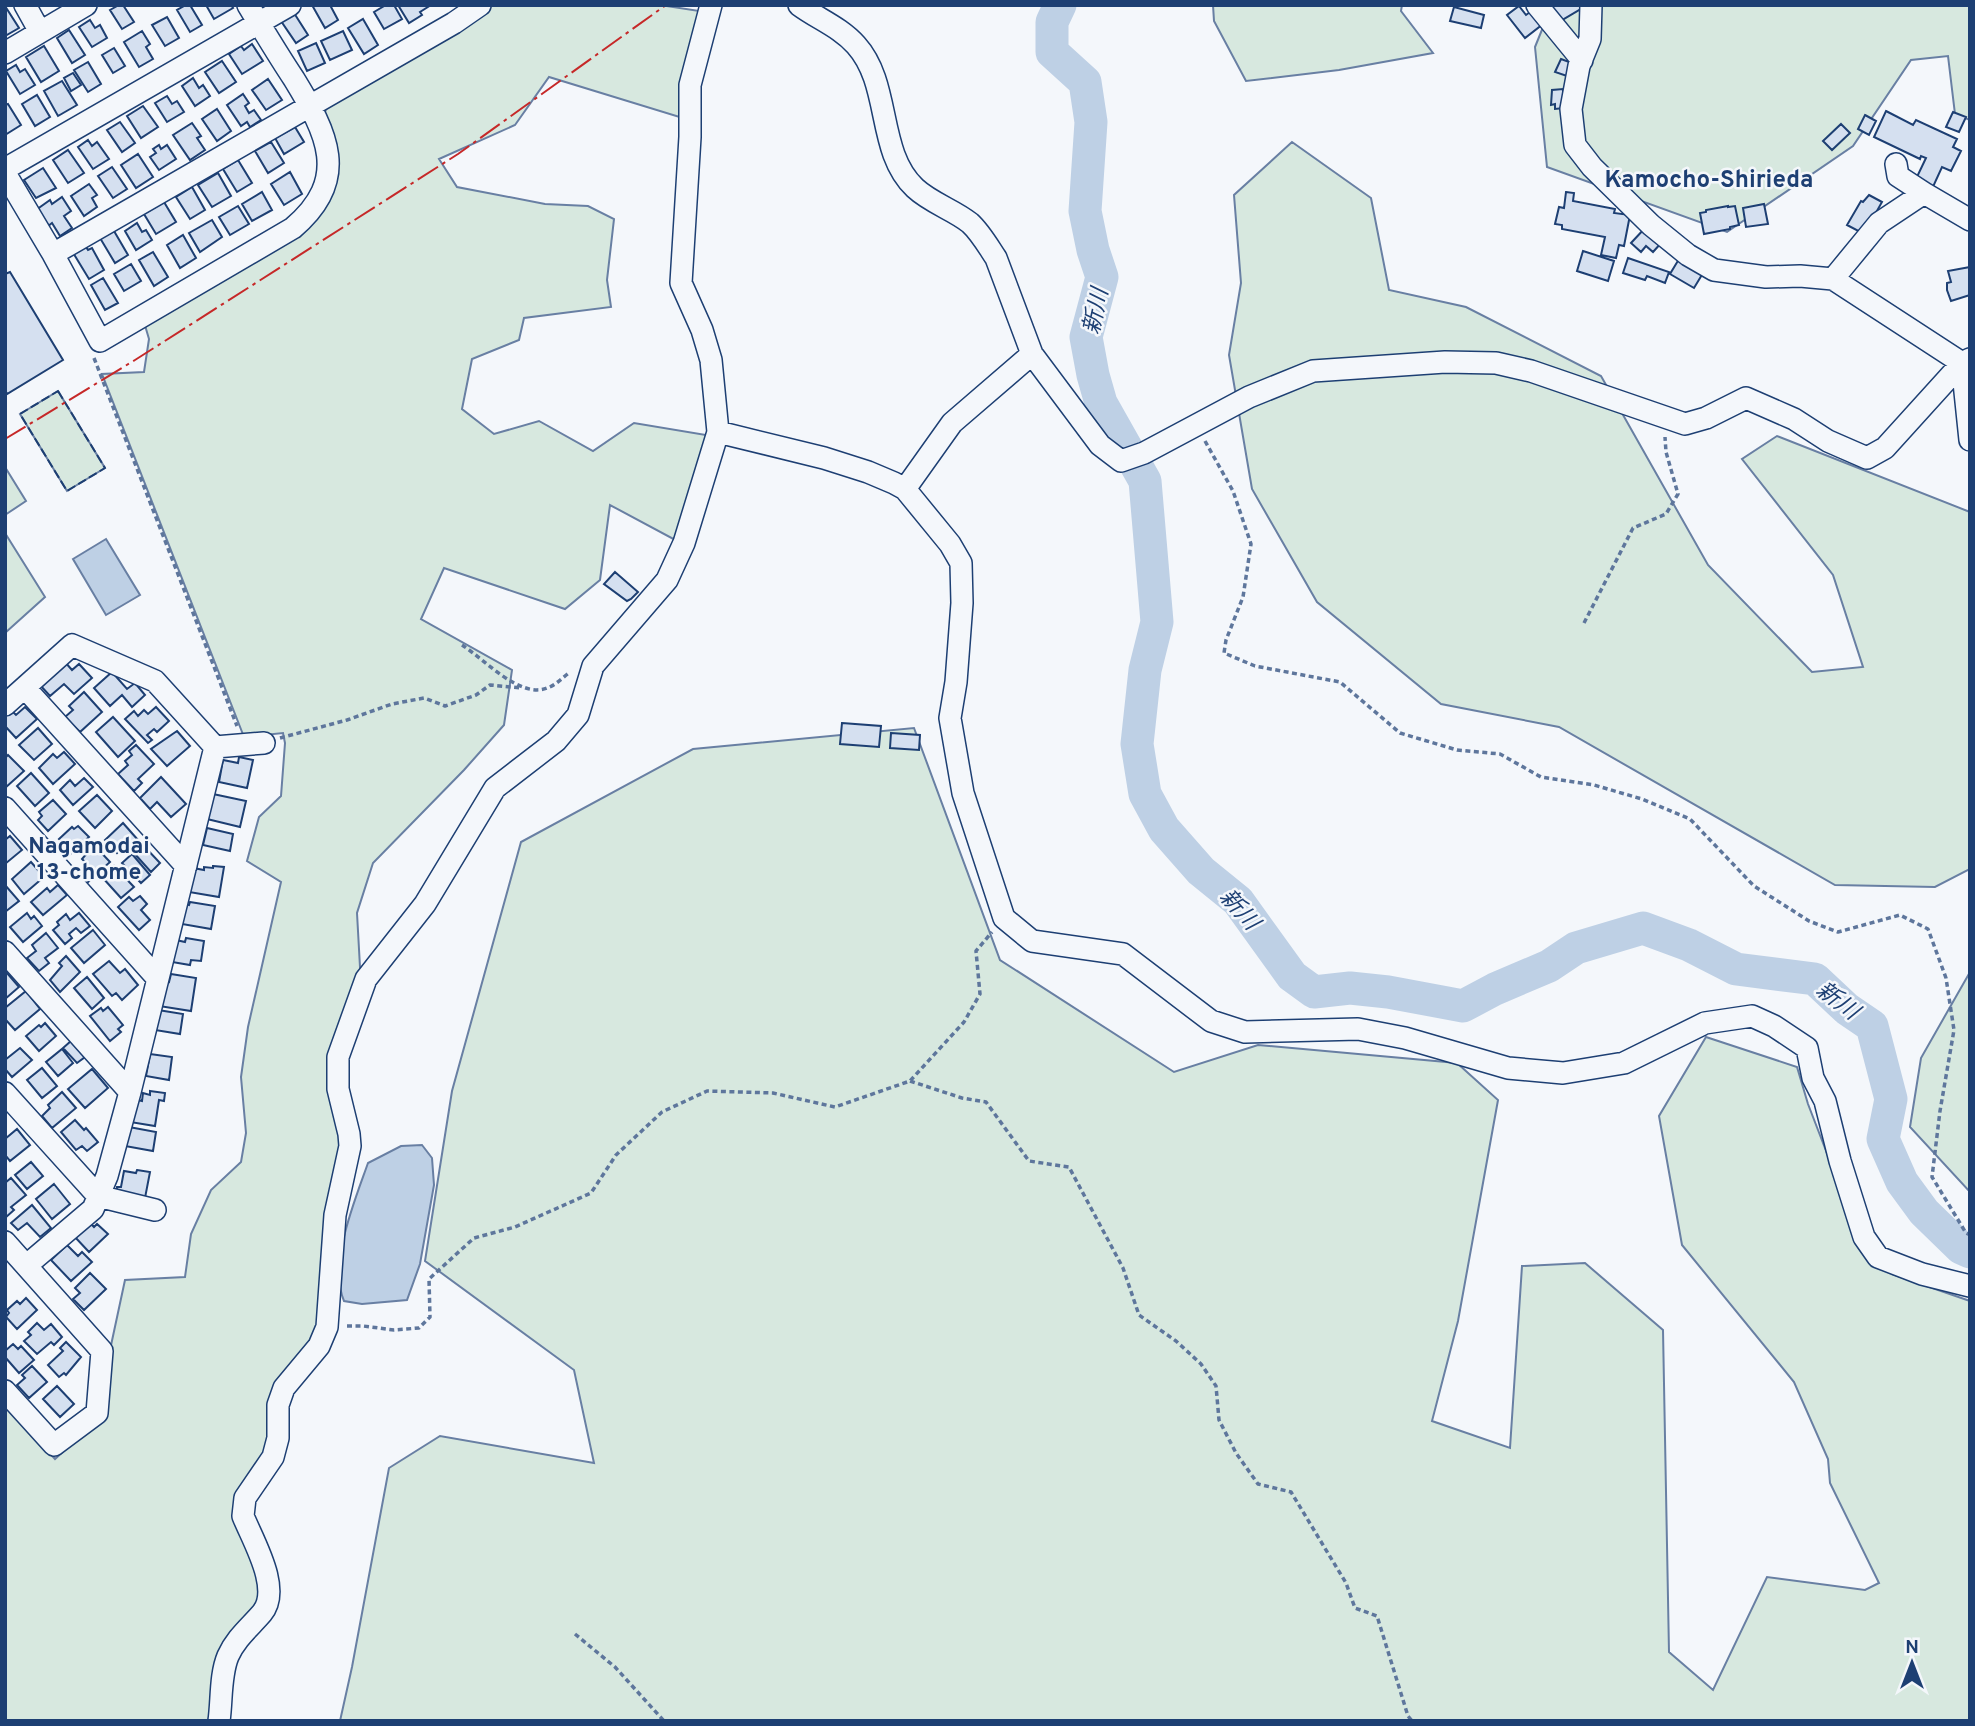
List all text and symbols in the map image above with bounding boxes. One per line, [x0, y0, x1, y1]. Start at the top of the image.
district label: Kamocho-Shirieda [1605, 166, 1813, 196]
water label: 新川 [1078, 283, 1117, 337]
district label: Nagamodai 13-chome [28, 833, 150, 888]
water label: 新川 [1212, 884, 1266, 940]
water label: 新川 [1809, 977, 1866, 1029]
north arrow [1877, 1628, 1947, 1698]
text: N [1905, 1636, 1919, 1660]

